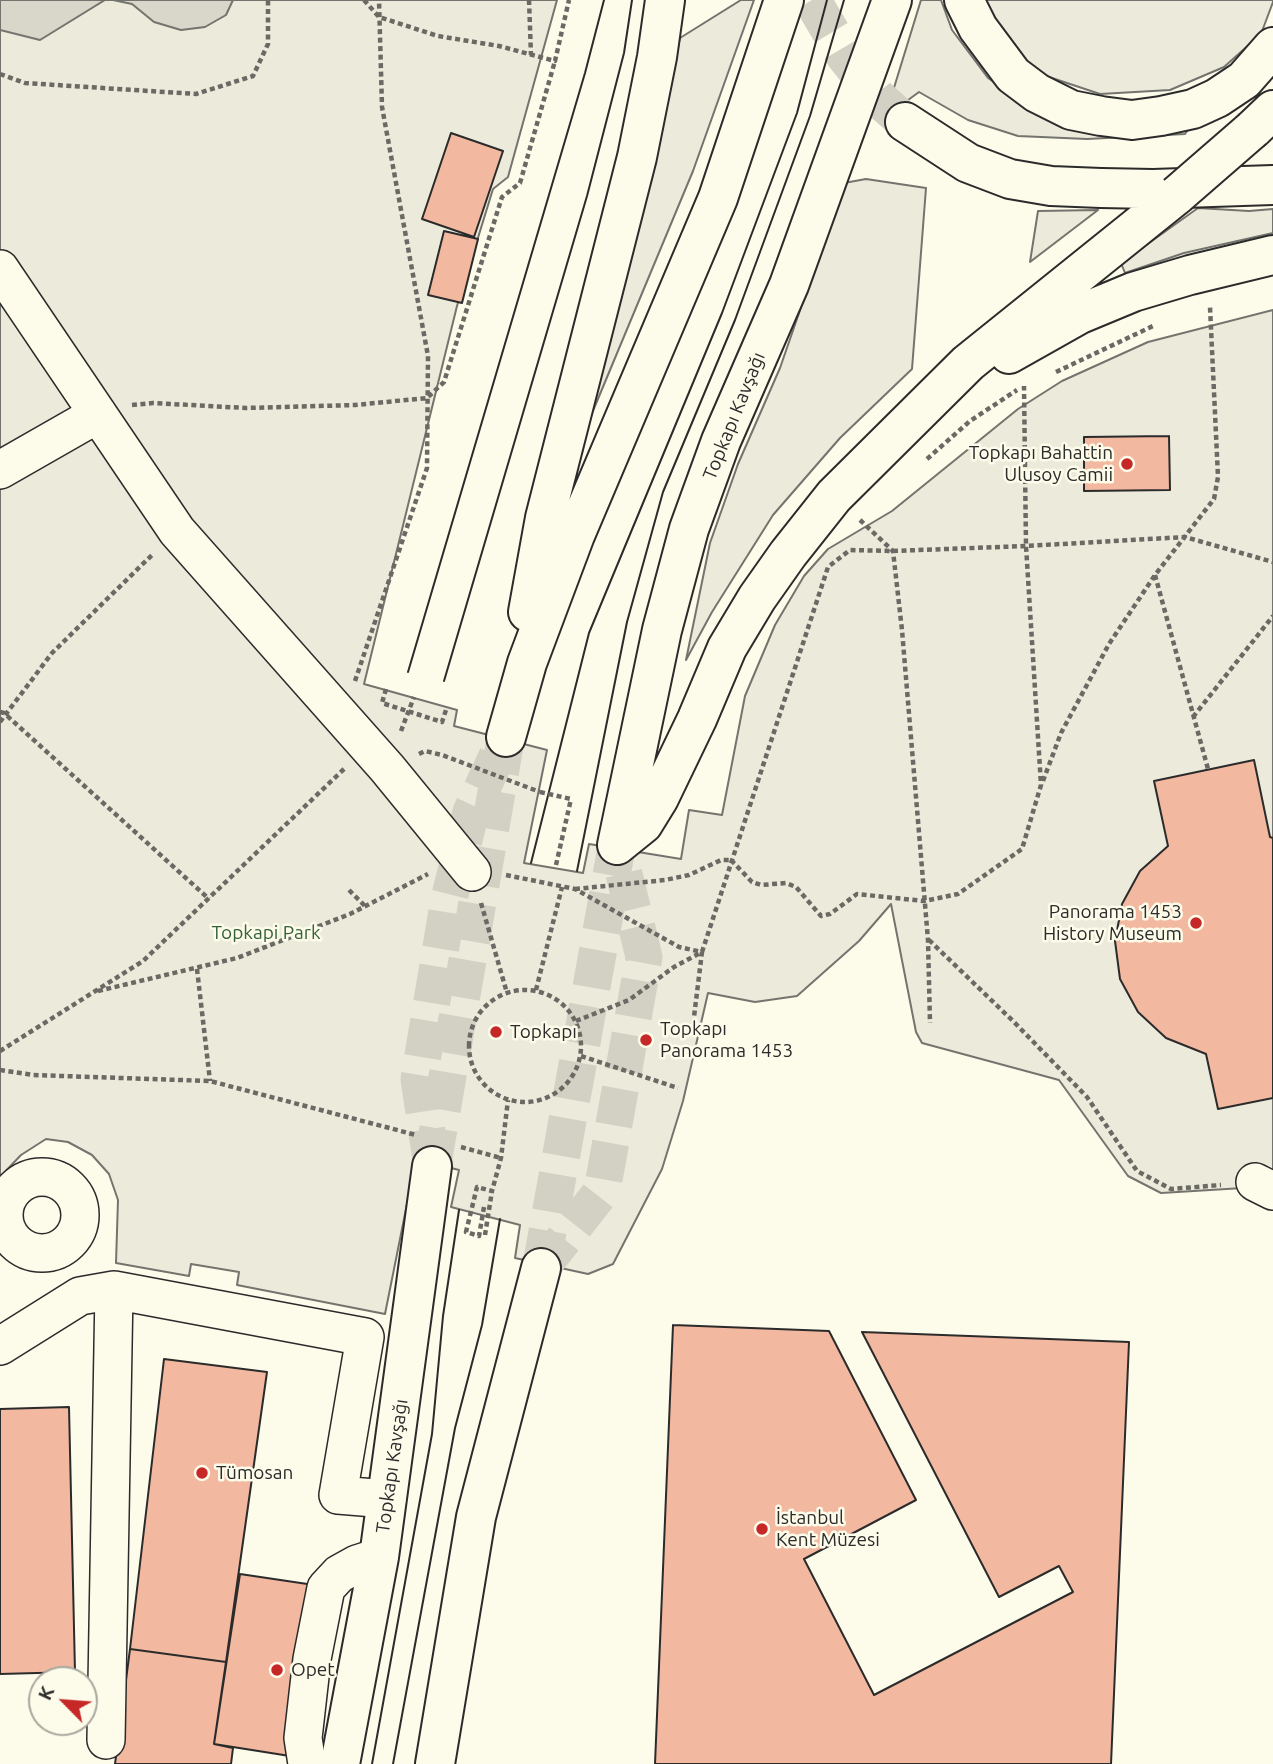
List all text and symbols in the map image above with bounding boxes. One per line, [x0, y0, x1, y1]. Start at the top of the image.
street label: Topkapı Kavşağı [698, 349, 770, 483]
place label: Topkapı Bahattin Ulusoy Camii [969, 442, 1113, 486]
marker: Topkapı Bahattin Ulusoy Camii [1119, 456, 1135, 472]
place label: Panorama 1453 History Museum [1043, 901, 1182, 945]
marker: Panorama 1453 History Museum [1188, 915, 1204, 931]
park label: Topkapi Park [211, 922, 321, 944]
place label: Topkapı Panorama 1453 [660, 1018, 793, 1062]
place label: Topkapı [510, 1021, 577, 1043]
marker: Topkapı [488, 1024, 504, 1040]
marker: Topkapı Panorama 1453 [638, 1032, 654, 1048]
street label: Topkapı Kavşağı [371, 1397, 413, 1535]
place label: Tümosan [216, 1462, 293, 1484]
marker: Tümosan [194, 1465, 210, 1481]
place label: İstanbul Kent Müzesi [776, 1507, 880, 1551]
marker: İstanbul Kent Müzesi [754, 1521, 770, 1537]
place label: Opet [291, 1659, 335, 1681]
marker: Opet [269, 1662, 285, 1678]
north arrow [28, 1666, 98, 1736]
text: K [33, 1683, 58, 1703]

